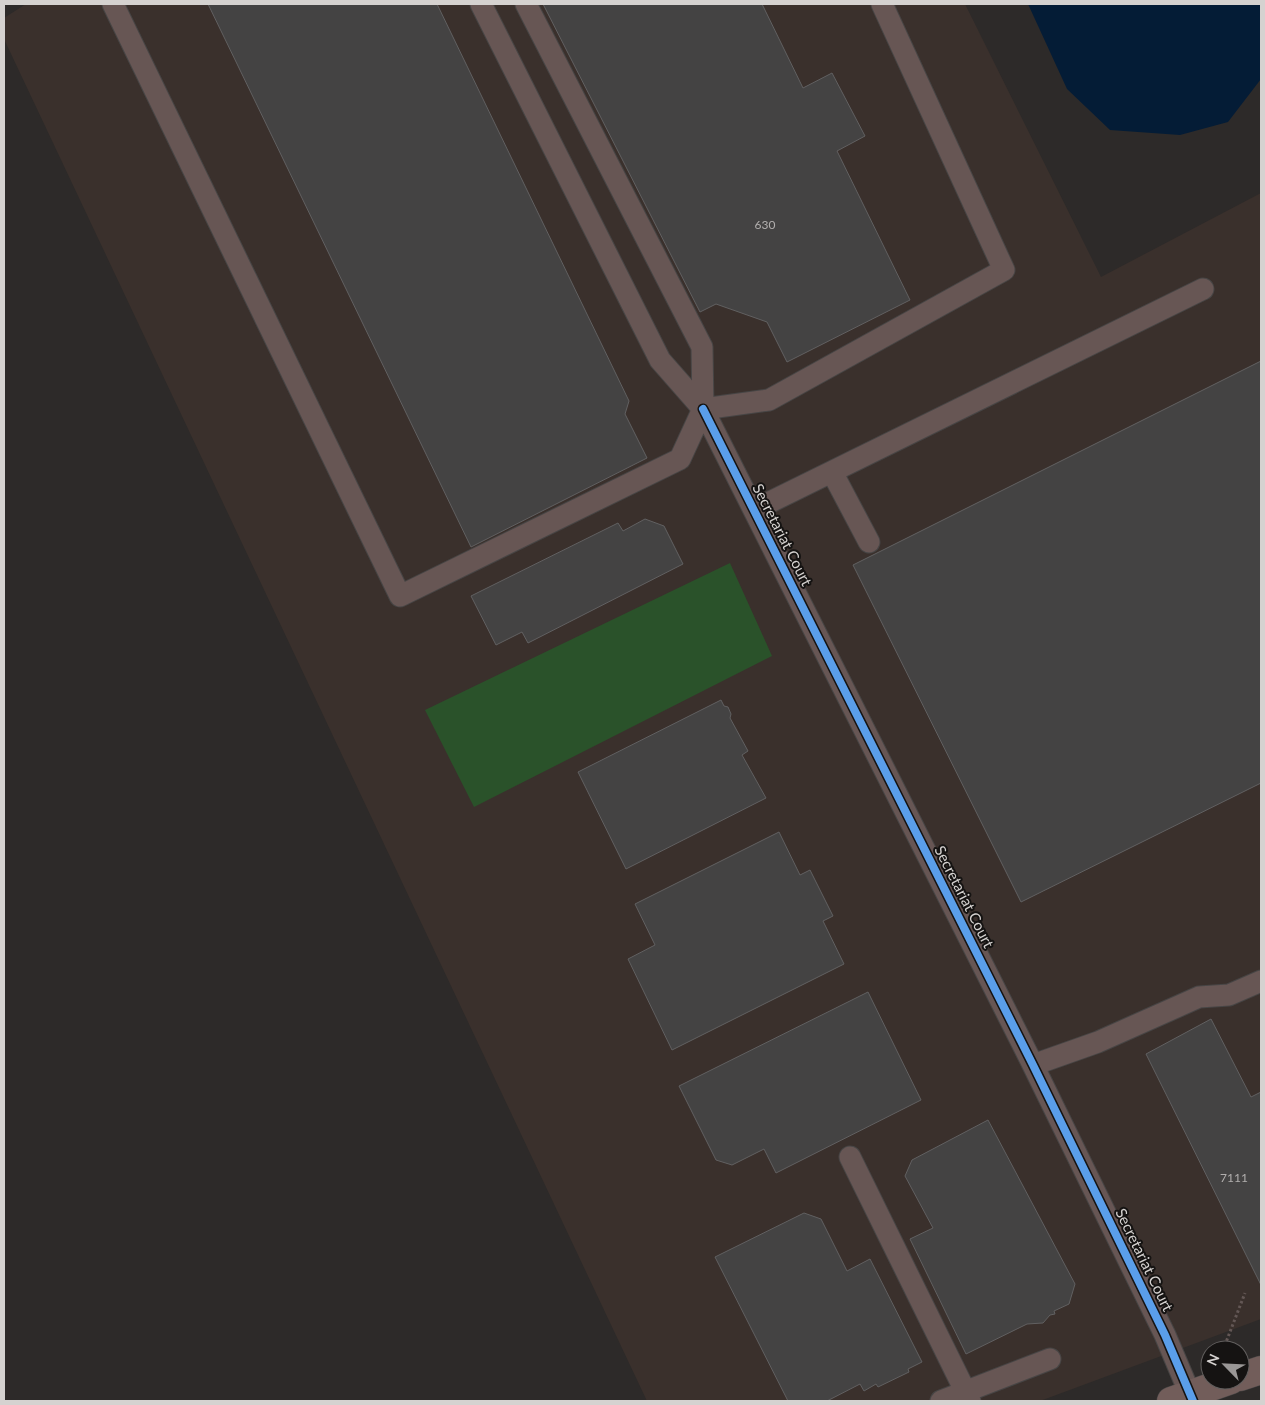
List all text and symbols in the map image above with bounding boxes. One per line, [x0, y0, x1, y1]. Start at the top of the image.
house number: 630 [755, 217, 775, 232]
street label: Secretariat Court [749, 480, 817, 589]
street label: Secretariat Court [931, 842, 999, 951]
house number: 7111 [1220, 1170, 1248, 1185]
street label: Secretariat Court [1112, 1205, 1178, 1314]
north arrow [1200, 1340, 1250, 1390]
text: N [1203, 1351, 1223, 1368]

